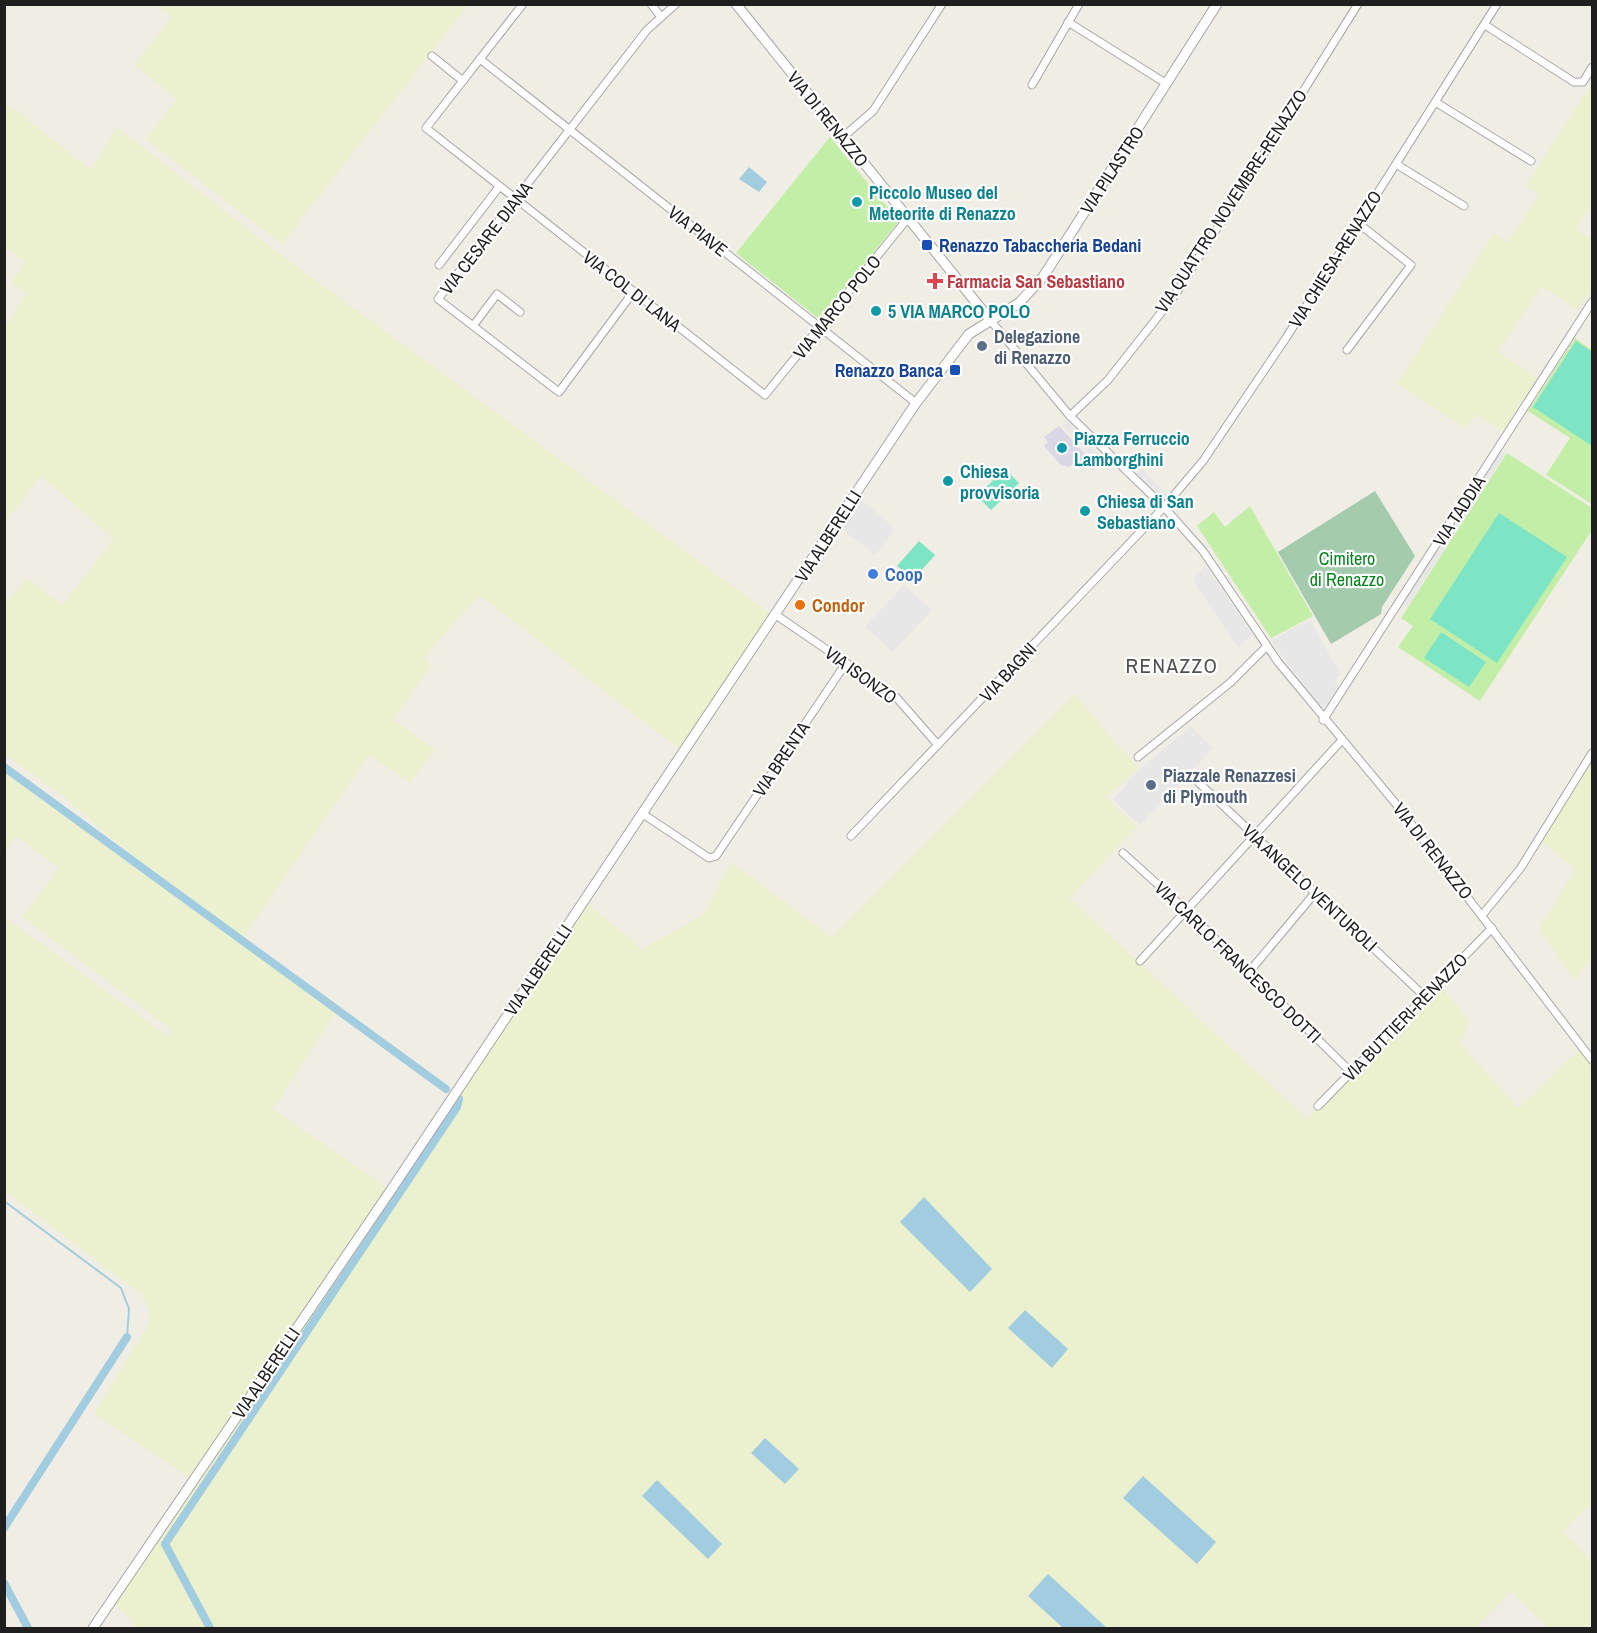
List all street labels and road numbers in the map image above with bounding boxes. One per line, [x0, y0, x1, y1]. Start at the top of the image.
street label: VIA DI RENAZZO [782, 66, 874, 172]
street label: VIA QUATTRO NOVEMBRE-RENAZZO [1149, 84, 1313, 318]
street label: VIA PILASTRO [1074, 121, 1150, 219]
street label: VIA CESARE DIANA [434, 176, 538, 300]
street label: VIA CHIESA-RENAZZO [1283, 186, 1387, 332]
street label: VIA PIAVE [663, 200, 733, 262]
street label: VIA COL DI LANA [578, 245, 686, 337]
street label: VIA MARCO POLO [787, 250, 887, 364]
street label: VIA TADDIA [1427, 471, 1491, 551]
street label: VIA ALBERELLI [789, 485, 867, 587]
street label: VIA BAGNI [974, 637, 1042, 707]
street label: VIA ISONZO [820, 640, 902, 710]
street label: VIA BRENTA [747, 716, 815, 802]
street label: VIA DI RENAZZO [1387, 797, 1479, 905]
street label: VIA ANGELO VENTUROLI [1237, 819, 1383, 957]
street label: VIA CARLO FRANCESCO DOTTI [1149, 876, 1327, 1048]
street label: VIA ALBERELLI [498, 919, 578, 1021]
street label: VIA BUTTIERI-RENAZZO [1337, 947, 1473, 1087]
street label: VIA ALBERELLI [226, 1322, 306, 1424]

